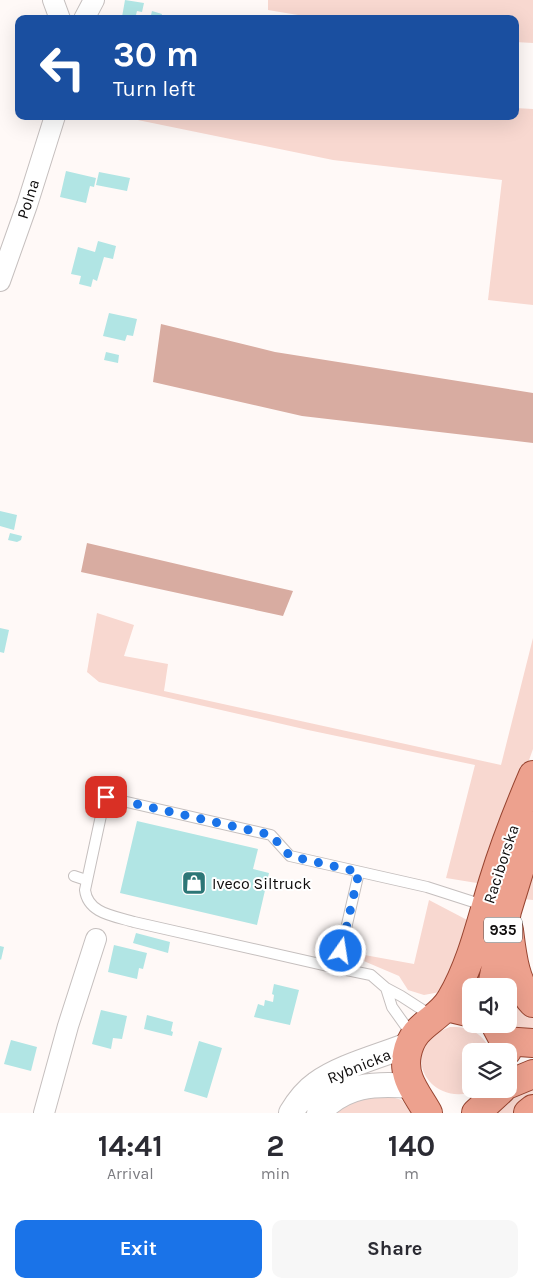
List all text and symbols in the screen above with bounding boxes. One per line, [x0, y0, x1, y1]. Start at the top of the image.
text: 30 m [113, 34, 199, 75]
icon: left [30, 35, 95, 100]
text: Turn left [113, 76, 196, 102]
street label: Polna [13, 177, 43, 221]
pin [85, 776, 127, 818]
icon: arrive [92, 783, 120, 811]
street label: Raciborska [479, 822, 523, 906]
shop icon: Iveco Siltruck [181, 870, 207, 896]
place label: Iveco Siltruck [212, 874, 311, 893]
road number: 935 [484, 918, 522, 942]
position arrow [314, 924, 366, 976]
map controls [462, 978, 517, 1098]
button: sound [462, 978, 517, 1033]
button: layers [462, 1043, 517, 1098]
street label: Rybnicka [324, 1045, 394, 1087]
text: 14:41 [98, 1128, 163, 1164]
text: 2 [266, 1128, 284, 1164]
text: 140 [388, 1128, 435, 1164]
text: Arrival [107, 1164, 154, 1183]
text: min [261, 1164, 290, 1183]
text: m [404, 1164, 419, 1183]
button: Exit [15, 1220, 262, 1278]
button: Share [272, 1220, 518, 1278]

